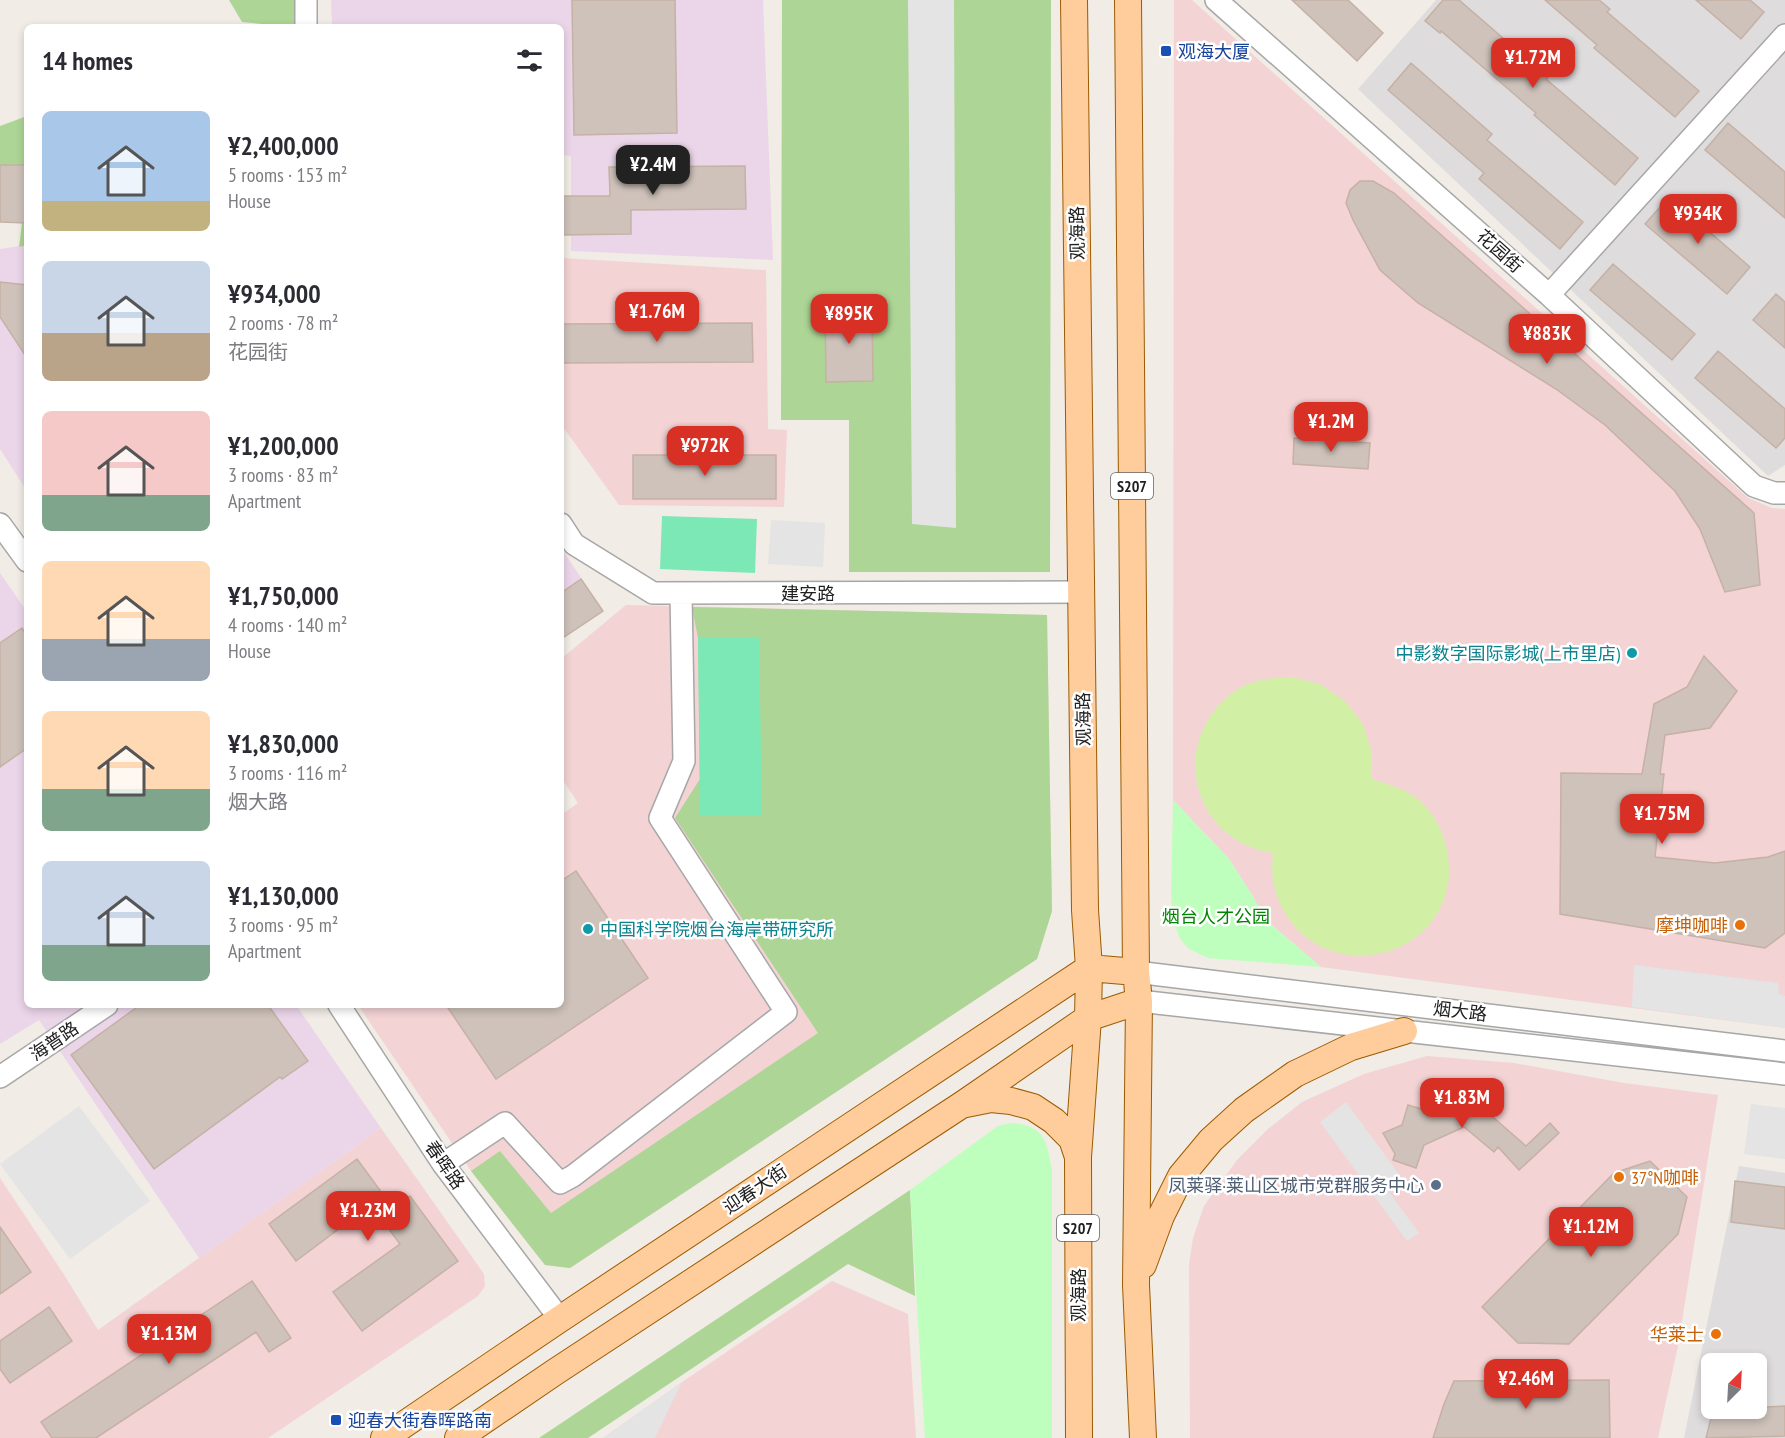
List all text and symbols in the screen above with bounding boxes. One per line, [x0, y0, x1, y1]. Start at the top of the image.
pin: ¥1.72M [1484, 38, 1582, 89]
place label: 观海大厦 [1178, 40, 1250, 63]
text: 14 homes [42, 44, 133, 77]
icon: filters [513, 44, 546, 77]
marker: 观海大厦 [1159, 44, 1173, 58]
text: ¥1.72M [1505, 44, 1561, 70]
text: ¥2,400,000 [228, 129, 339, 162]
icon: home [90, 135, 162, 207]
pin: ¥2.4M [611, 145, 695, 196]
text: ¥2.4M [630, 151, 676, 177]
text: 5 rooms · 153 m² [228, 162, 347, 188]
text: House [228, 188, 271, 214]
pin: ¥934K [1656, 194, 1740, 245]
text: ¥934K [1674, 200, 1722, 226]
street label: 观海路 [1065, 206, 1089, 260]
street label: 花园街 [1472, 224, 1528, 278]
text: ¥934,000 [228, 277, 321, 310]
icon: home [90, 285, 162, 357]
pin: ¥1.76M [608, 292, 706, 343]
pin: ¥895K [807, 294, 891, 345]
text: ¥1.76M [629, 298, 685, 324]
text: ¥895K [825, 300, 873, 326]
text: 2 rooms · 78 m² [228, 310, 338, 336]
pin: ¥883K [1505, 314, 1589, 365]
text: ¥883K [1523, 320, 1571, 346]
text: 花园街 [228, 339, 288, 365]
pin: ¥1.2M [1289, 402, 1373, 453]
text: ¥1.2M [1308, 408, 1354, 434]
pin: ¥972K [663, 426, 747, 477]
text: ¥1,200,000 [228, 429, 339, 462]
text: ¥972K [681, 432, 729, 458]
icon: home [90, 435, 162, 507]
text: 3 rooms · 83 m² [228, 462, 338, 488]
road number: S207 [1111, 473, 1153, 499]
text: Apartment [228, 488, 301, 514]
text: ¥1,750,000 [228, 579, 339, 612]
street label: 建安路 [781, 582, 835, 605]
icon: home [90, 585, 162, 657]
text: 4 rooms · 140 m² [228, 612, 347, 638]
text: House [228, 638, 271, 664]
place label: 中影数字国际影城(上市里店) [1396, 642, 1621, 665]
marker: 中影数字国际影城(上市里店) [1625, 646, 1639, 660]
street label: 观海路 [1071, 692, 1095, 746]
text: ¥1,830,000 [228, 727, 339, 760]
icon: home [90, 735, 162, 807]
text: 3 rooms · 116 m² [228, 760, 347, 786]
text: 烟大路 [228, 789, 288, 815]
pin: ¥1.75M [1613, 794, 1711, 845]
text: ¥1.75M [1634, 800, 1690, 826]
text: ¥1,130,000 [228, 879, 339, 912]
icon: home [90, 885, 162, 957]
park label: 烟台人才公园 [1162, 905, 1270, 928]
text: 3 rooms · 95 m² [228, 912, 338, 938]
place label: 摩坤咖啡 [1656, 914, 1728, 937]
place label: 中国科学院烟台海岸带研究所 [600, 918, 834, 941]
marker: 摩坤咖啡 [1733, 918, 1747, 932]
marker: 中国科学院烟台海岸带研究所 [581, 922, 595, 936]
text: Apartment [228, 938, 301, 964]
street label: 烟大路 [1432, 996, 1488, 1026]
street label: 海普路 [25, 1016, 83, 1066]
pin: ¥1.83M [1413, 1078, 1511, 1129]
text: ¥1.83M [1434, 1084, 1490, 1110]
street label: 春晖路 [420, 1136, 470, 1194]
street label: 迎春大街 [719, 1159, 791, 1219]
place label: 37°N咖啡 [1631, 1166, 1699, 1189]
marker: 37°N咖啡 [1612, 1170, 1626, 1184]
place label: 凤莱驿·莱山区城市党群服务中心 [1168, 1174, 1424, 1197]
marker: 凤莱驿·莱山区城市党群服务中心 [1429, 1178, 1443, 1192]
pin: ¥1.23M [319, 1191, 417, 1242]
text: ¥1.23M [340, 1197, 396, 1223]
pin: ¥1.12M [1542, 1207, 1640, 1258]
text: ¥1.12M [1563, 1213, 1619, 1239]
road number: S207 [1057, 1215, 1099, 1241]
street label: 观海路 [1067, 1268, 1090, 1322]
pin: ¥1.13M [120, 1314, 218, 1365]
text: ¥1.13M [141, 1320, 197, 1346]
place label: 华莱士 [1650, 1323, 1704, 1346]
marker: 华莱士 [1709, 1327, 1723, 1341]
north arrow [1701, 1353, 1767, 1419]
map controls [1701, 1353, 1767, 1419]
pin: ¥2.46M [1477, 1359, 1575, 1410]
text: ¥2.46M [1498, 1365, 1554, 1391]
place label: 迎春大街春晖路南 [348, 1409, 492, 1432]
marker: 迎春大街春晖路南 [329, 1413, 343, 1427]

